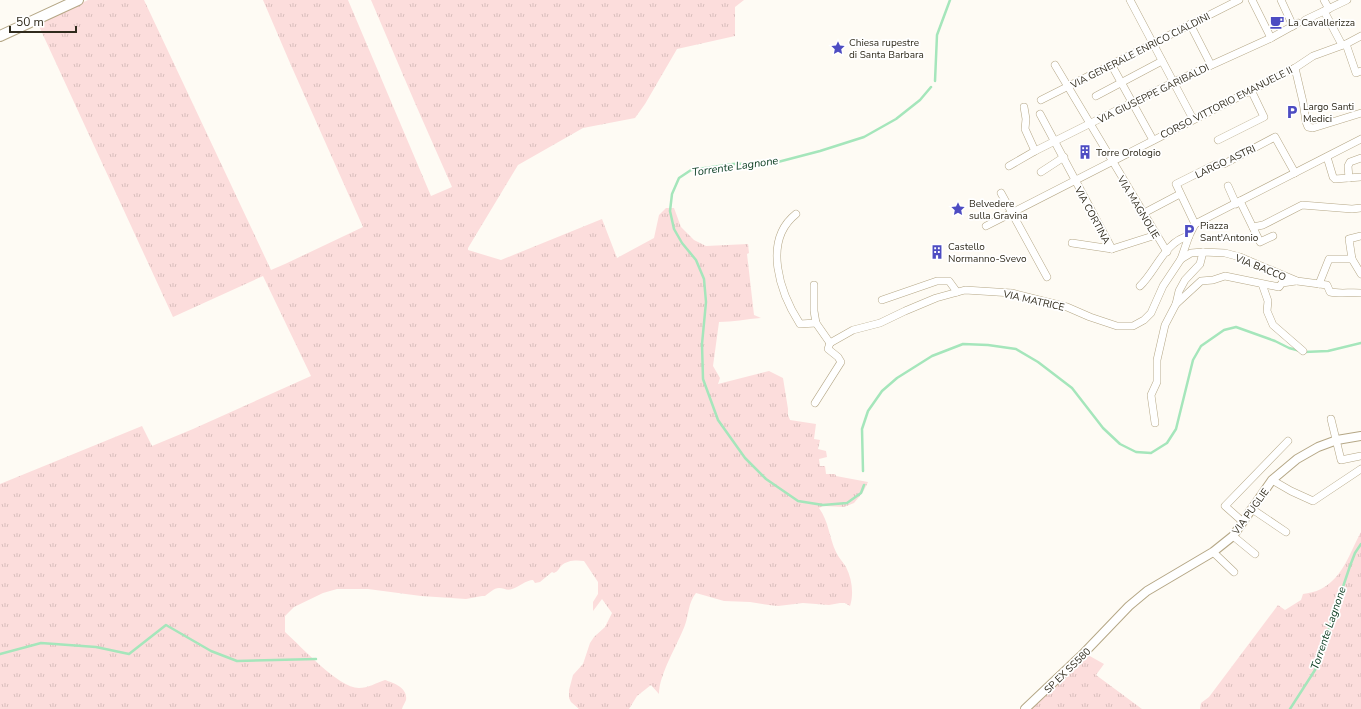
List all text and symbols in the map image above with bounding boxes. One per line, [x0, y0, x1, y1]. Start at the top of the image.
scale bar [10, 8, 76, 34]
street label: VIA GENERALE ENRICO CIALDINI [1068, 10, 1212, 93]
text: 50 m [16, 14, 44, 30]
cafe icon: La Cavallerizza [1269, 14, 1285, 30]
place label: La Cavallerizza [1288, 16, 1355, 30]
place label: Chiesa rupestre di Santa Barbara [849, 36, 924, 62]
place icon: Chiesa rupestre di Santa Barbara [830, 40, 846, 56]
street label: VIA GIUSEPPE GARIBALDI [1094, 61, 1212, 128]
street label: CORSO VITTORIO EMANUELE II [1158, 63, 1295, 142]
place label: Largo Santi Medici [1303, 100, 1354, 126]
parking icon: Largo Santi Medici [1284, 104, 1300, 120]
street label: LARGO ASTRI [1193, 142, 1258, 182]
building icon: Torre Orologio [1077, 144, 1093, 160]
place label: Torre Orologio [1096, 146, 1161, 160]
water label: Torrente Lagnone [691, 153, 779, 180]
street label: VIA MAGNOLIE [1113, 173, 1163, 242]
street label: VIA CORTINA [1071, 183, 1113, 247]
place label: Belvedere sulla Gravina [969, 197, 1028, 223]
place icon: Belvedere sulla Gravina [950, 201, 966, 217]
place label: Piazza Sant'Antonio [1200, 219, 1259, 245]
parking icon: Piazza Sant'Antonio [1181, 223, 1197, 239]
place label: Castello Normanno-Svevo [948, 240, 1027, 266]
building icon: Castello Normanno-Svevo [929, 244, 945, 260]
street label: VIA BACCO [1232, 251, 1289, 285]
street label: VIA MATRICE [1001, 287, 1066, 315]
street label: VIA PUGLIE [1229, 485, 1272, 538]
water label: Torrente Lagnone [1307, 584, 1350, 672]
street label: SP EX SS580 [1041, 645, 1094, 697]

